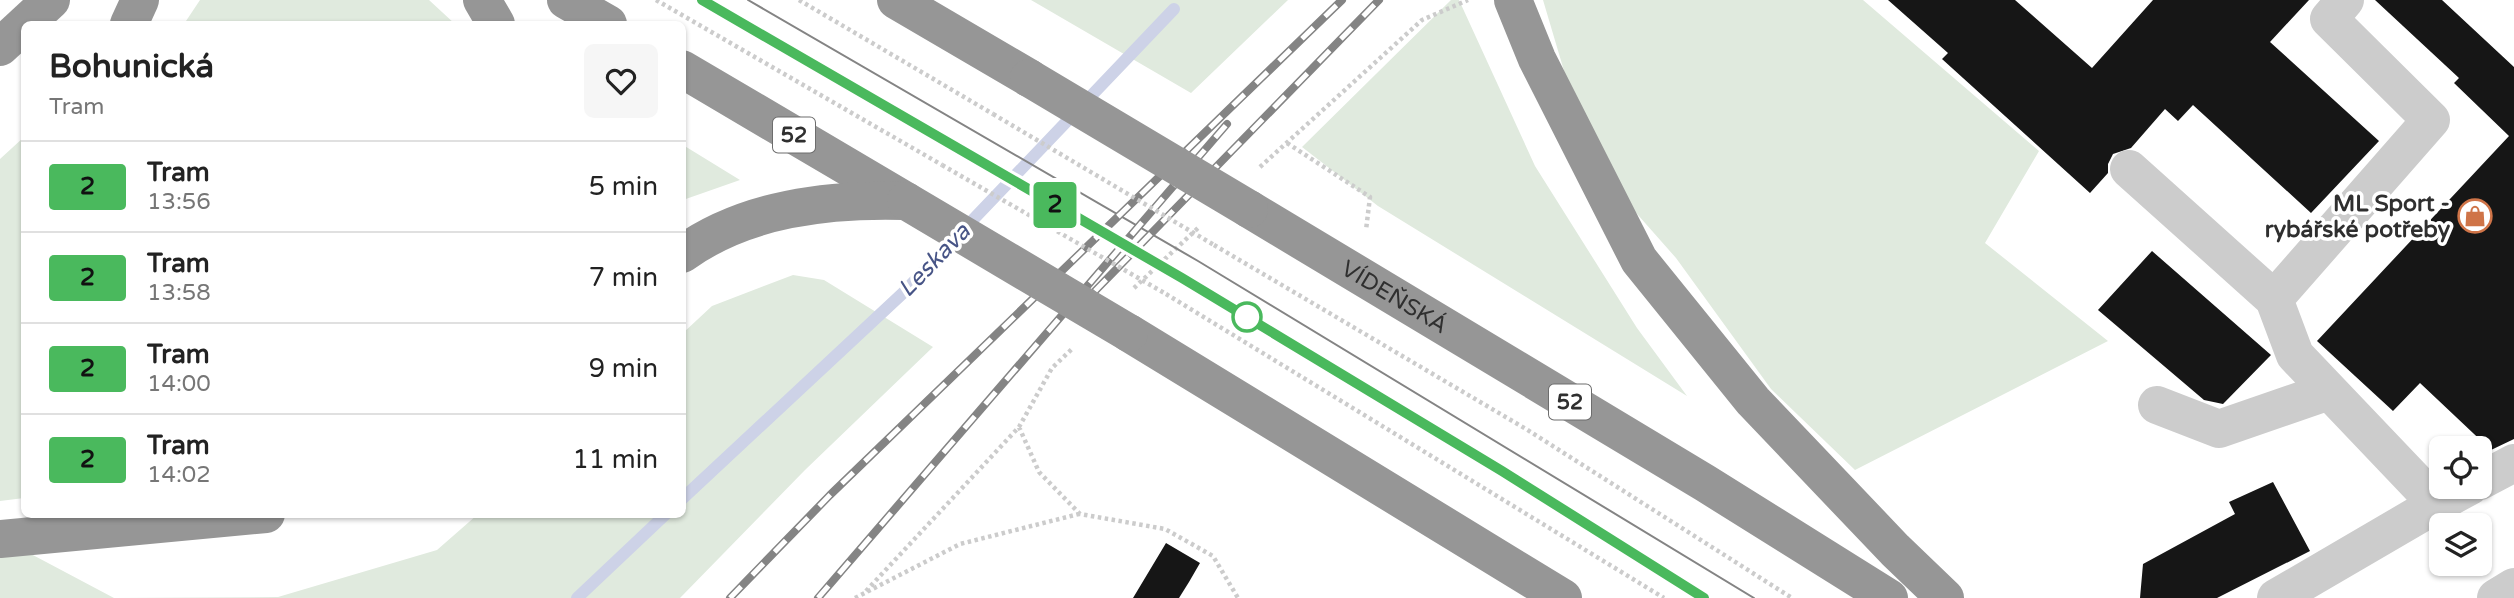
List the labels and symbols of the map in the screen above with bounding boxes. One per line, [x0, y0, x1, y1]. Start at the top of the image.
road number: 52 [773, 118, 815, 152]
line badge: 2 [1032, 182, 1078, 228]
place label: ML Sport - rybářské potřeby [2265, 190, 2451, 244]
shop icon: ML Sport - rybářské potřeby [2456, 197, 2494, 235]
water label: Leskava [892, 217, 977, 303]
street label: VÍDEŇSKÁ [1336, 255, 1453, 340]
unlabelled marker [1232, 302, 1262, 332]
road number: 52 [1549, 384, 1591, 420]

